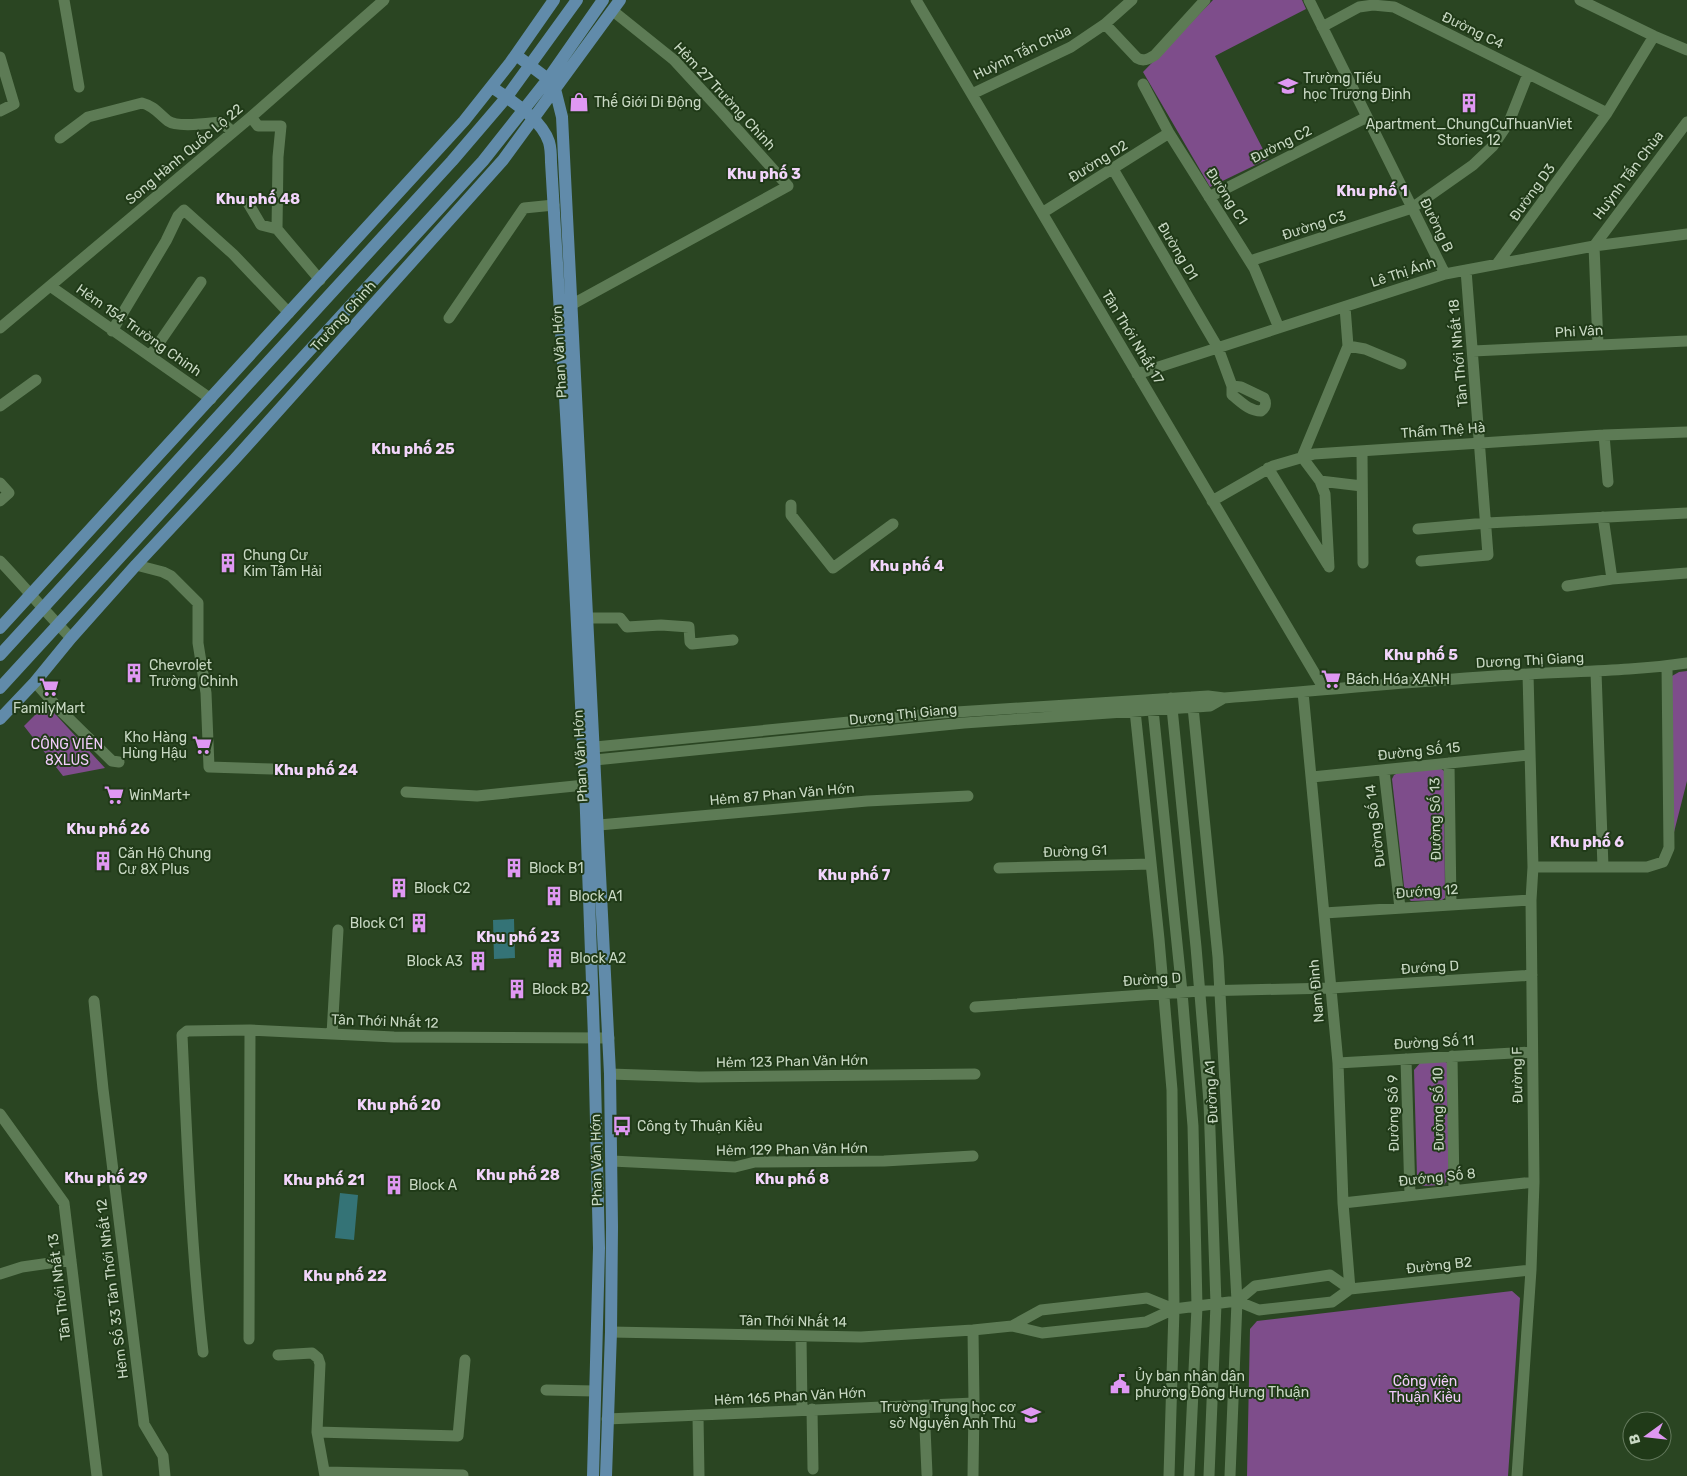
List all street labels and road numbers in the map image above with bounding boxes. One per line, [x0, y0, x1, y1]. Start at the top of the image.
street label: Đường C4 [1439, 8, 1507, 53]
street label: Huỳnh Tấn Chùa [970, 21, 1074, 83]
street label: Hẻm 27 Trường Chinh [670, 39, 779, 154]
street label: Song Hành Quốc Lộ 22 [122, 100, 246, 208]
street label: Đường C2 [1248, 122, 1315, 167]
street label: Huỳnh Tấn Chùa [1589, 127, 1667, 223]
street label: Đường D2 [1066, 137, 1131, 186]
street label: Đường D3 [1506, 160, 1559, 224]
street label: Đường C1 [1202, 165, 1251, 228]
street label: Đường B [1416, 195, 1457, 255]
street label: Đường C3 [1280, 207, 1348, 244]
street label: Đường D1 [1154, 219, 1201, 283]
street label: Lê Thị Ánh [1368, 253, 1438, 291]
street label: Trường Chinh [307, 277, 380, 355]
street label: Hẻm 154 Trường Chinh [73, 281, 205, 380]
street label: Tân Thới Nhất 17 [1098, 287, 1168, 387]
street label: Tân Thới Nhất 18 [1444, 298, 1472, 408]
street label: Phan Văn Hớn [549, 305, 570, 399]
street label: Phi Vân [1554, 322, 1604, 341]
street label: Thẩm Thệ Hà [1400, 419, 1486, 442]
street label: Dương Thị Giang [1475, 649, 1585, 672]
street label: Dương Thị Giang [848, 700, 958, 729]
street label: Phan Văn Hớn [570, 709, 591, 803]
street label: Đường Số 15 [1377, 738, 1461, 764]
street label: Đường Số 13 [1425, 777, 1445, 861]
street label: Hẻm 87 Phan Văn Hớn [709, 780, 855, 809]
street label: Đường Số 14 [1361, 783, 1389, 869]
street label: Đường G1 [1043, 842, 1107, 861]
street label: Đướng 12 [1395, 881, 1459, 902]
street label: Đướng D [1400, 957, 1460, 978]
street label: Nam Đình [1305, 959, 1328, 1023]
street label: Đường D [1122, 969, 1182, 990]
street label: Tân Thới Nhất 12 [331, 1010, 439, 1032]
street label: Đường Số 11 [1393, 1031, 1475, 1053]
street label: Đường F [1509, 1046, 1526, 1104]
street label: Hẻm 123 Phan Văn Hớn [716, 1052, 868, 1071]
street label: Đường A1 [1201, 1060, 1222, 1124]
street label: Đường Số 10 [1428, 1067, 1448, 1151]
street label: Đường Số 9 [1383, 1074, 1403, 1152]
street label: Phan Văn Hớn [587, 1114, 606, 1206]
street label: Hẻm 129 Phan Văn Hớn [716, 1140, 868, 1159]
street label: Đướng Số 8 [1397, 1164, 1477, 1190]
street label: Hẻm Số 33 Tân Thới Nhất 12 [92, 1198, 132, 1380]
street label: Tân Thới Nhất 13 [44, 1232, 74, 1342]
street label: Đường B2 [1405, 1254, 1473, 1277]
street label: Tân Thới Nhất 14 [739, 1311, 847, 1331]
street label: Hẻm 165 Phan Văn Hớn [714, 1384, 867, 1409]

